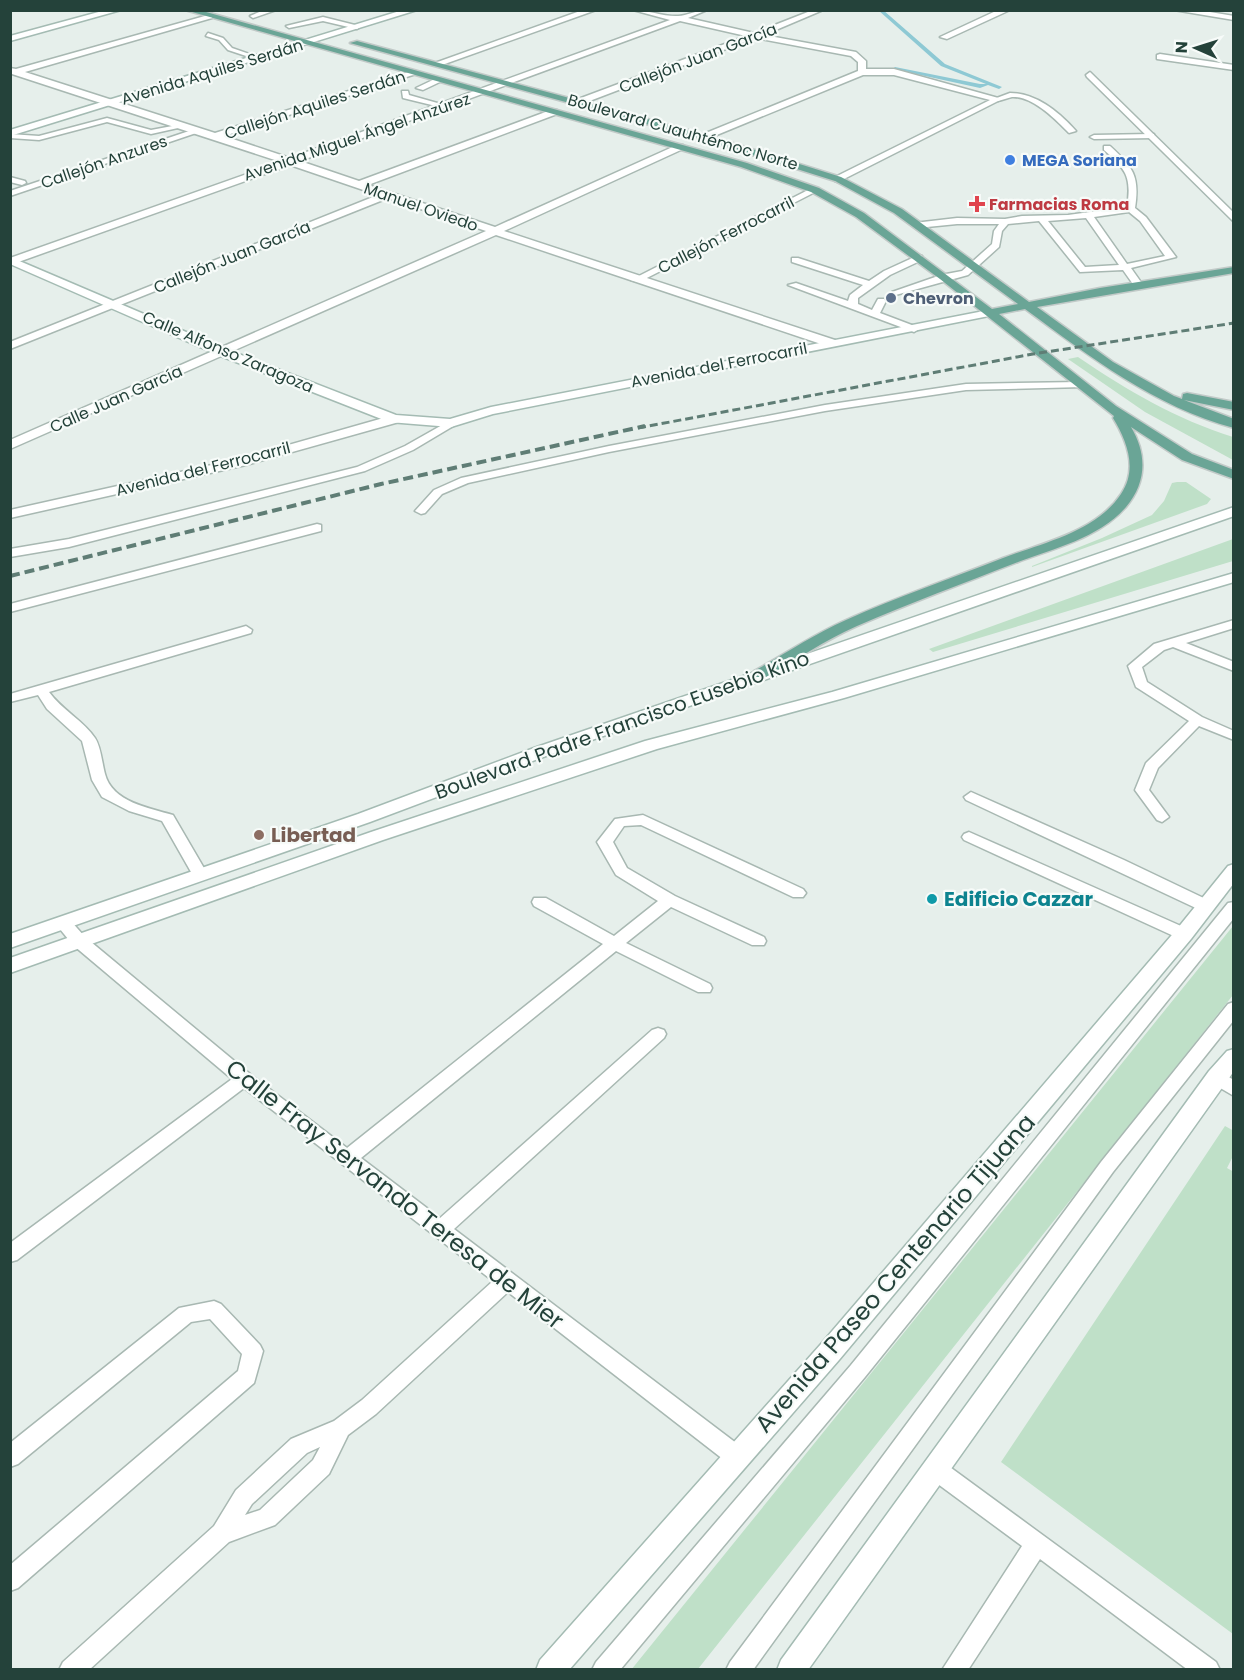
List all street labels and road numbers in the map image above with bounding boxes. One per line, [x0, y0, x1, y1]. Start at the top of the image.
street label: Callejón Juan García [616, 17, 780, 99]
street label: Avenida Aquiles Serdán [118, 33, 306, 111]
street label: Callejón Aquiles Serdán [222, 65, 408, 145]
street label: Avenida Miguel Ángel Anzúrez [241, 87, 473, 187]
street label: Boulevard Cuauhtémoc Norte [565, 88, 801, 176]
street label: Callejón Anzures [38, 130, 170, 194]
street label: Manuel Oviedo [361, 177, 481, 237]
street label: Callejón Ferrocarril [654, 191, 798, 279]
street label: Callejón Juan García [150, 215, 314, 299]
street label: Calle Alfonso Zaragoza [139, 305, 317, 399]
street label: Avenida del Ferrocarril [629, 337, 809, 393]
street label: Calle Juan García [46, 359, 186, 439]
street label: Avenida del Ferrocarril [113, 436, 293, 502]
street label: Boulevard Padre Francisco Eusebio Kino [431, 644, 813, 806]
street label: Calle Fray Servando Teresa de Mier [219, 1051, 571, 1337]
street label: Avenida Paseo Centenario Tijuana [747, 1106, 1043, 1440]

